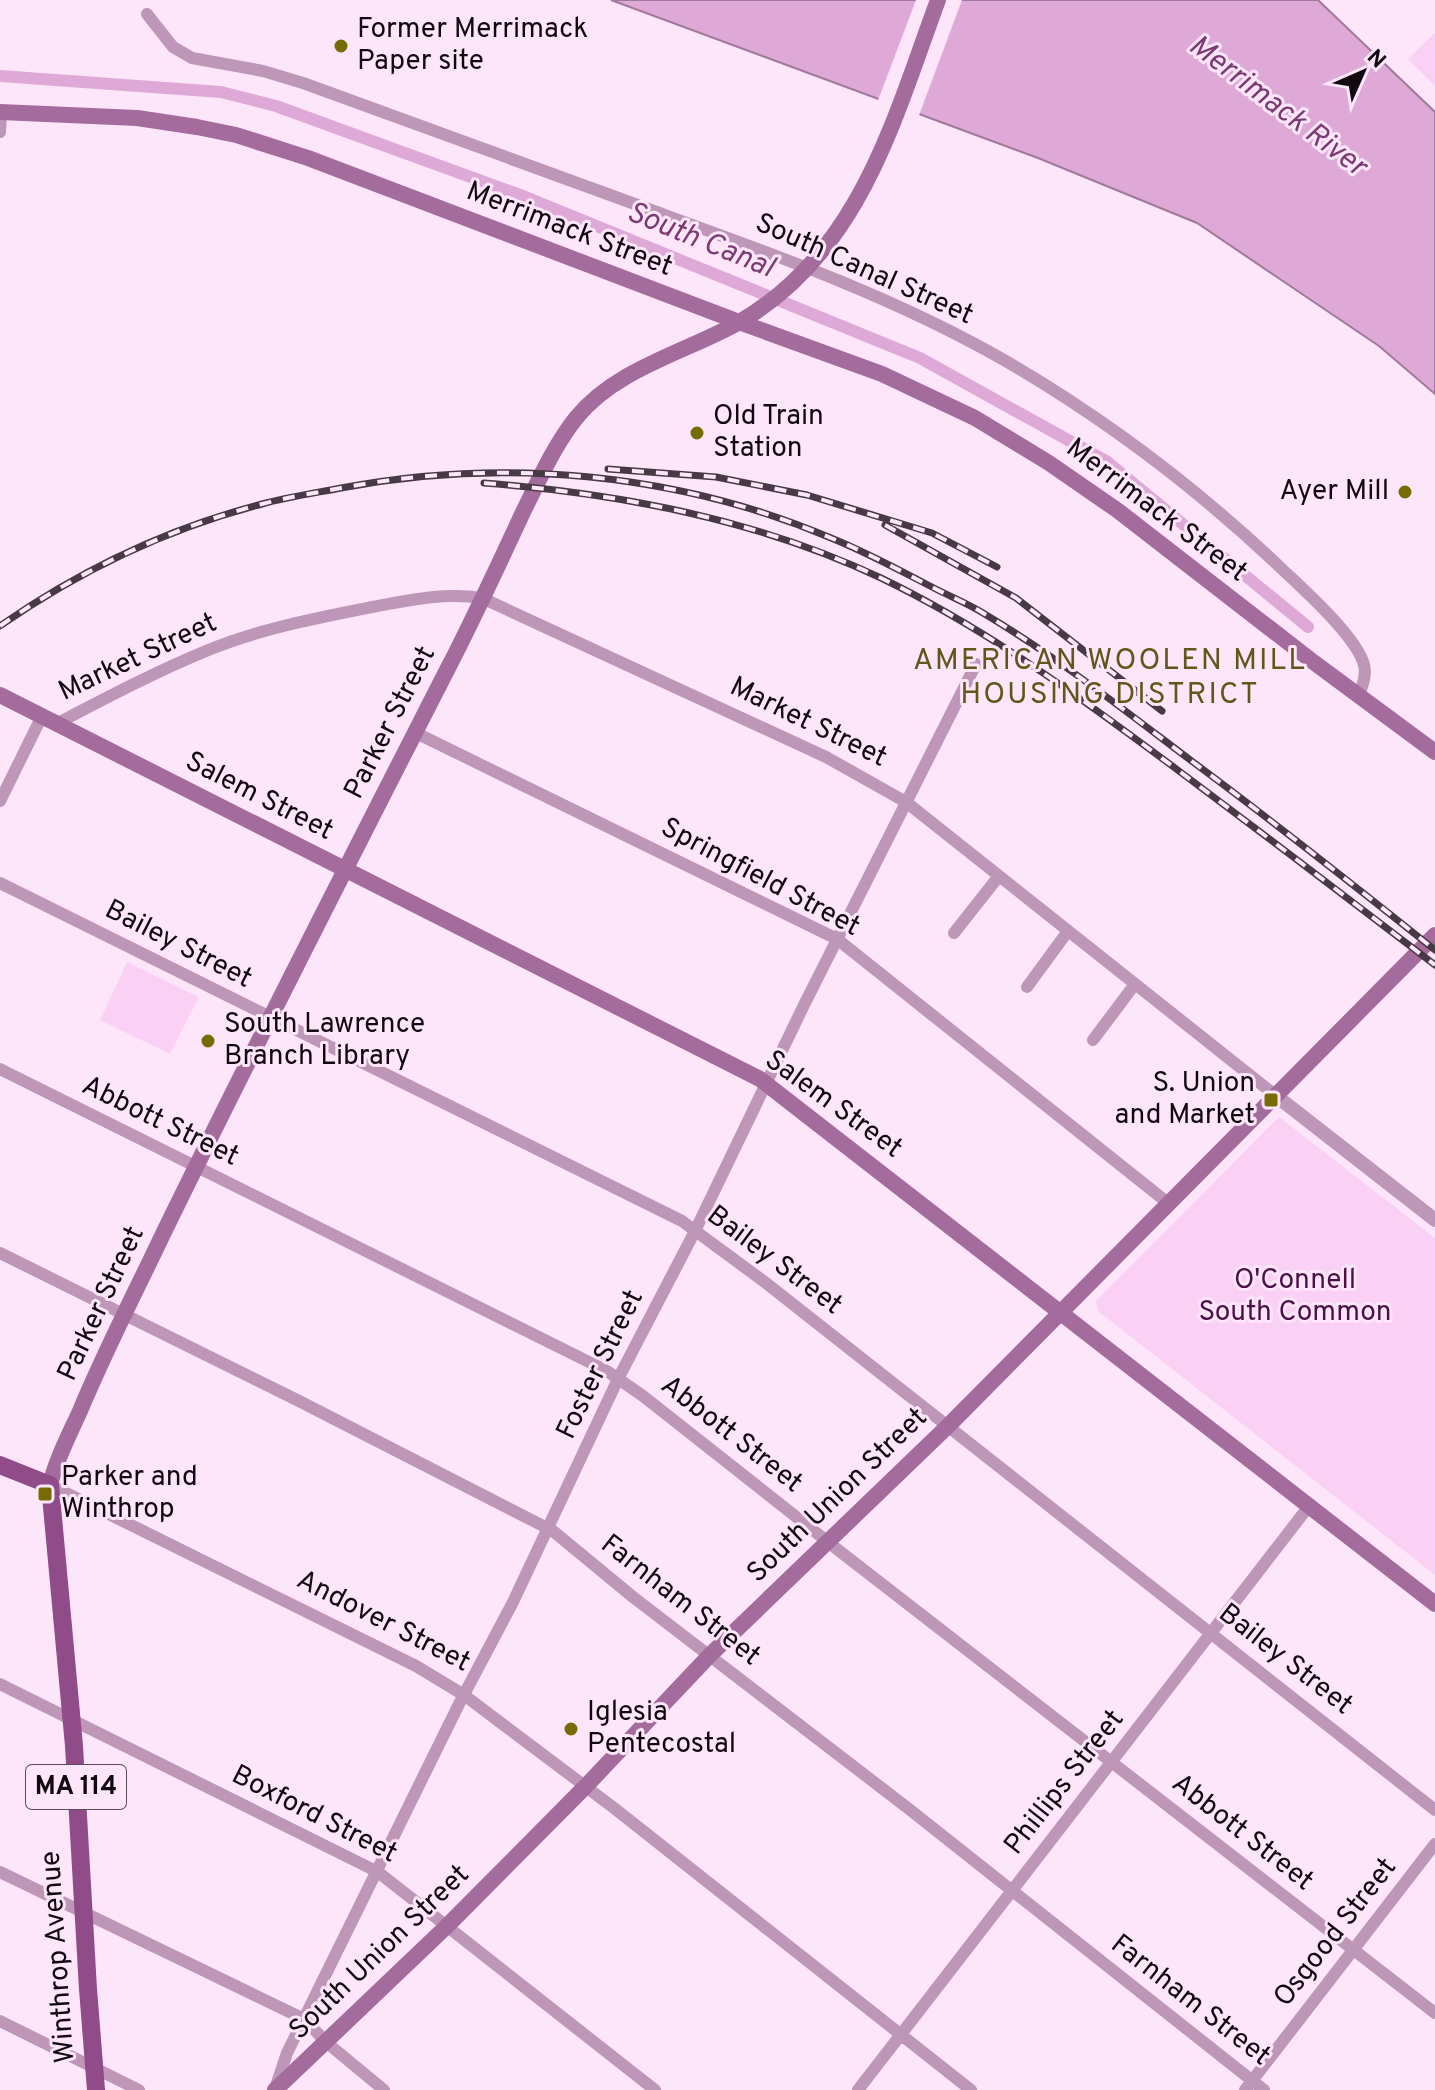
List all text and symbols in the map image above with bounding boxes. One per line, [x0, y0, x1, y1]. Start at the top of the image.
place label: Former Merrimack Paper site [357, 12, 588, 80]
water label: Merrimack River [1181, 28, 1375, 187]
north arrow [1323, 32, 1403, 112]
marker: Former Merrimack Paper site [332, 37, 350, 55]
text: N [1360, 44, 1391, 75]
street label: Merrimack Street [461, 174, 677, 286]
water label: South Canal [621, 195, 780, 288]
street label: South Canal Street [749, 206, 979, 334]
place label: Old Train Station [713, 399, 824, 467]
marker: Old Train Station [688, 424, 706, 442]
street label: Merrimack Street [1058, 431, 1254, 591]
place label: Ayer Mill [1280, 474, 1389, 510]
marker: Ayer Mill [1396, 483, 1414, 501]
street label: Market Street [53, 606, 223, 710]
street label: Parker Street [337, 640, 445, 806]
district label: AMERICAN WOOLEN MILL HOUSING DISTRICT [913, 643, 1307, 714]
street label: Market Street [723, 669, 893, 777]
street label: Salem Street [179, 744, 339, 850]
street label: Springfield Street [654, 810, 866, 946]
street label: Bailey Street [98, 892, 258, 998]
place label: South Lawrence Branch Library [224, 1007, 425, 1075]
marker: South Lawrence Branch Library [199, 1032, 217, 1050]
street label: Salem Street [757, 1043, 909, 1167]
place label: S. Union and Market [1114, 1066, 1255, 1134]
street label: Abbott Street [75, 1068, 245, 1176]
marker: S. Union and Market [1262, 1091, 1280, 1109]
street label: Bailey Street [699, 1198, 849, 1324]
street label: Parker Street [50, 1221, 154, 1387]
park label: O'Connell South Common [1198, 1263, 1392, 1331]
street label: Foster Street [549, 1284, 653, 1446]
street label: Abbott Street [653, 1368, 809, 1502]
street label: South Union Street [740, 1401, 936, 1591]
place label: Parker and Winthrop [61, 1460, 198, 1528]
marker: Parker and Winthrop [36, 1485, 54, 1503]
street label: Farnham Street [593, 1527, 767, 1675]
street label: Andover Street [290, 1563, 476, 1681]
street label: Bailey Street [1211, 1596, 1359, 1724]
place label: Iglesia Pentecostal [587, 1695, 736, 1763]
street label: Phillips Street [997, 1703, 1133, 1863]
marker: Iglesia Pentecostal [562, 1720, 580, 1738]
street label: Boxford Street [225, 1758, 403, 1872]
road number: MA 114 [26, 1765, 126, 1809]
street label: Abbott Street [1164, 1766, 1320, 1900]
street label: Winthrop Avenue [34, 1850, 84, 2064]
street label: Osgood Street [1266, 1851, 1406, 2015]
street label: South Union Street [282, 1858, 478, 2048]
street label: Farnham Street [1103, 1927, 1277, 2075]

